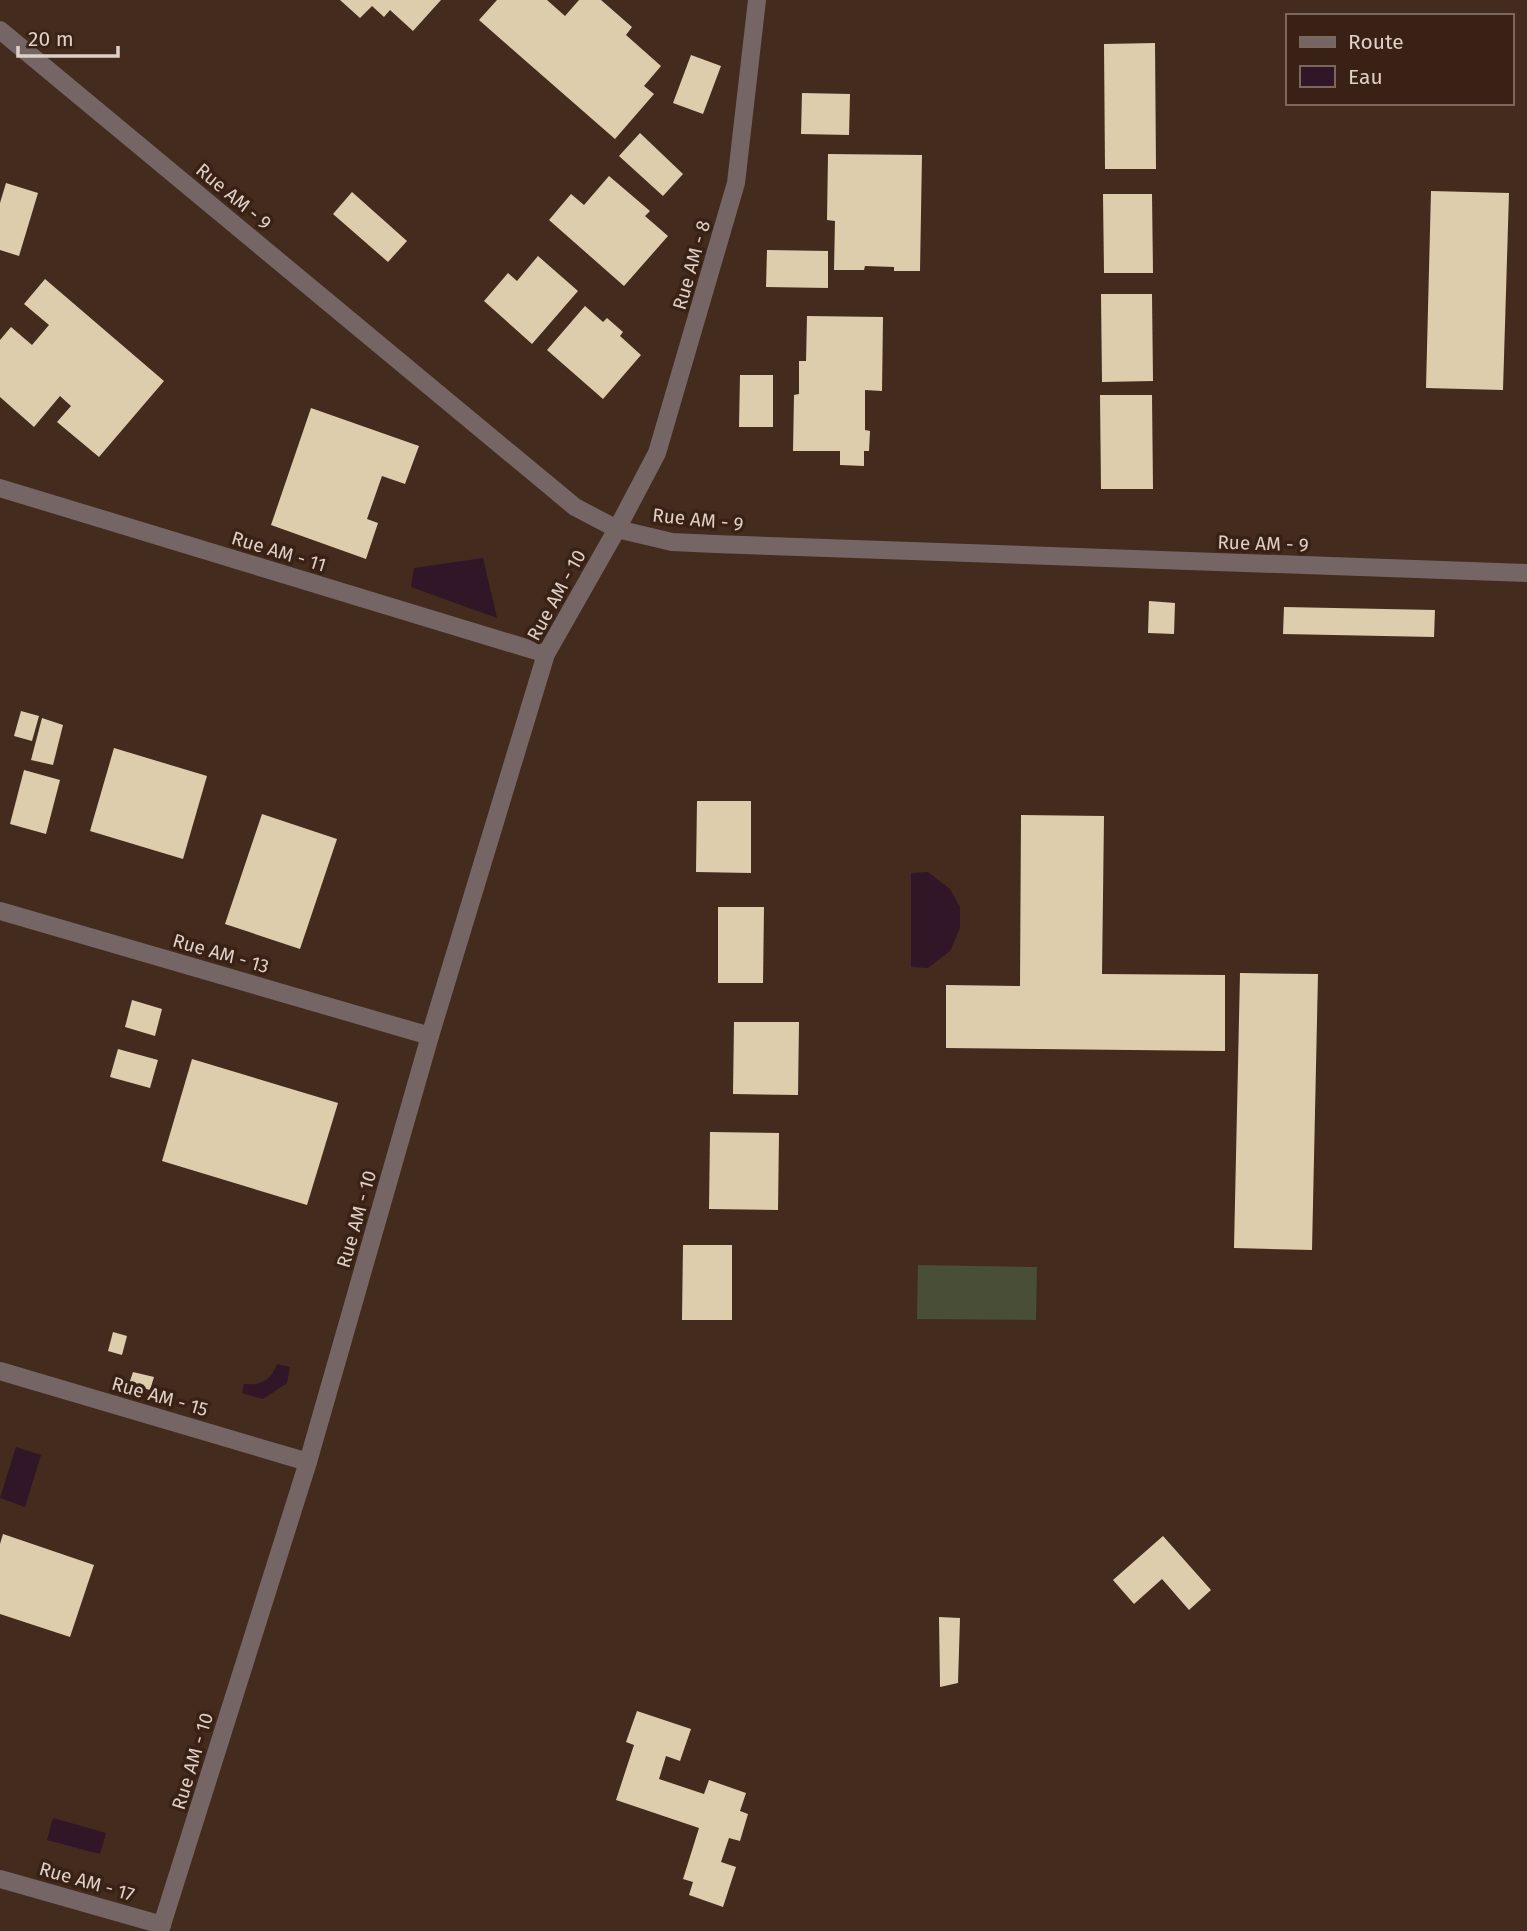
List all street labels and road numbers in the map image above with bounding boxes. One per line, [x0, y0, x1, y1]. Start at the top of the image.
street label: Rue AM - 9 [191, 158, 276, 235]
street label: Rue AM - 8 [668, 218, 715, 312]
street label: Rue AM - 9 [651, 503, 745, 536]
street label: Rue AM - 11 [229, 526, 329, 577]
street label: Rue AM - 9 [1217, 530, 1309, 557]
street label: Rue AM - 10 [522, 546, 591, 645]
street label: Rue AM - 13 [170, 929, 272, 978]
street label: Rue AM - 10 [332, 1168, 381, 1270]
street label: Rue AM - 15 [109, 1372, 211, 1421]
street label: Rue AM - 10 [167, 1710, 218, 1812]
street label: Rue AM - 17 [37, 1857, 137, 1906]

